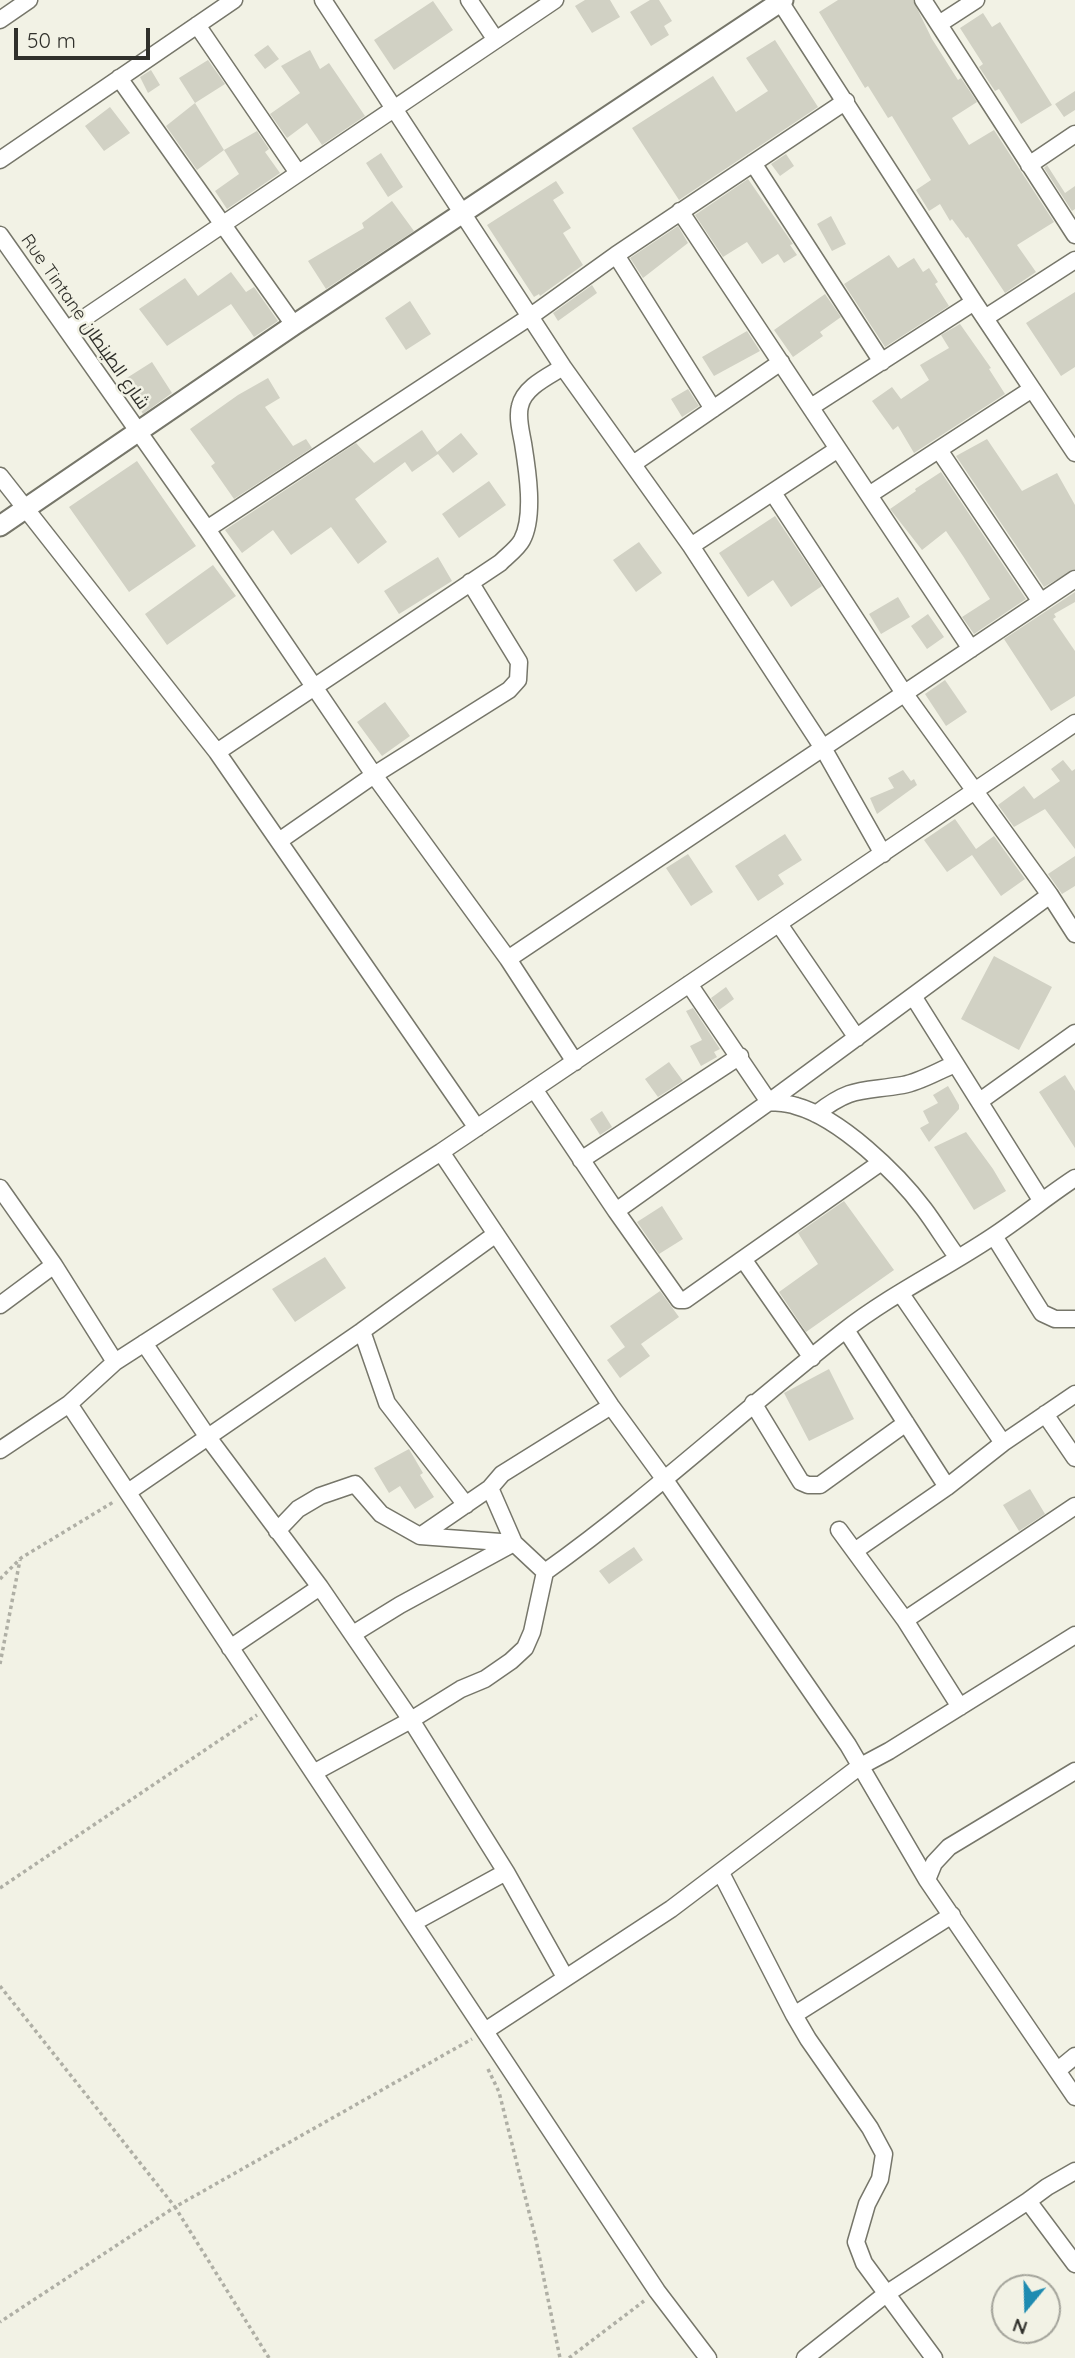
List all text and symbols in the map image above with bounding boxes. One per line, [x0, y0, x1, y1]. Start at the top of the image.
scale bar [18, 14, 154, 58]
text: 50 m [27, 27, 76, 53]
street label: Rue Tintane شارع الطينطان [16, 230, 154, 414]
north arrow [991, 2274, 1061, 2344]
text: N [1009, 2313, 1030, 2341]

